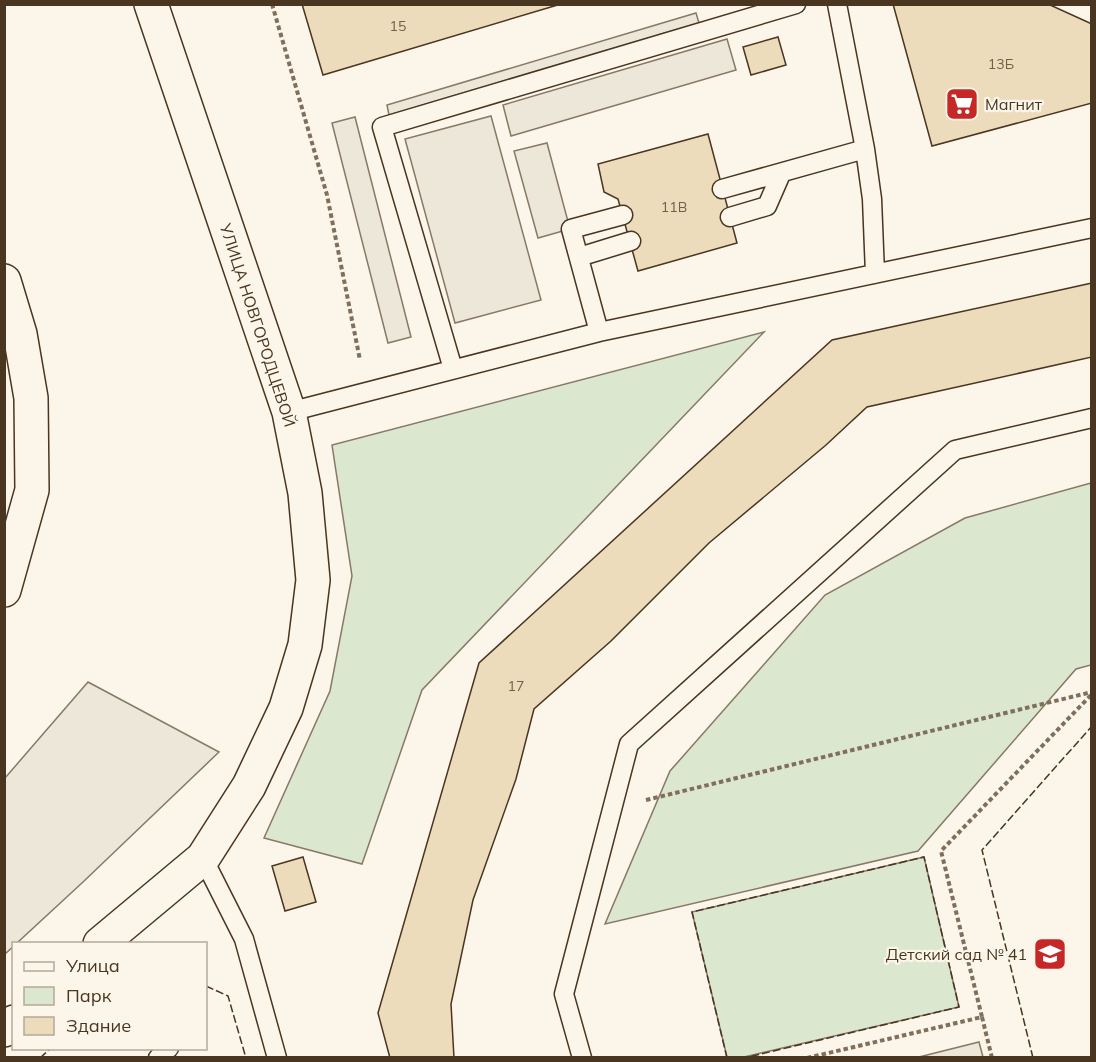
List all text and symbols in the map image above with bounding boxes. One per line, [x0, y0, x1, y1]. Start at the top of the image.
house number: 15 [390, 17, 406, 35]
house number: 13Б [988, 55, 1014, 73]
supermarket icon: Магнит [944, 86, 980, 122]
place label: Магнит [985, 94, 1043, 114]
house number: 11В [661, 198, 687, 216]
street label: УЛИЦА НОВГОРОДЦЕВОЙ [215, 220, 300, 429]
house number: 17 [508, 677, 524, 695]
school or university icon: Детский сад № 41 [1032, 936, 1068, 972]
legend [12, 942, 207, 1050]
place label: Детский сад № 41 [886, 944, 1027, 964]
text: Улица [65, 954, 120, 977]
text: Парк [66, 984, 112, 1007]
text: Здание [66, 1014, 131, 1037]

